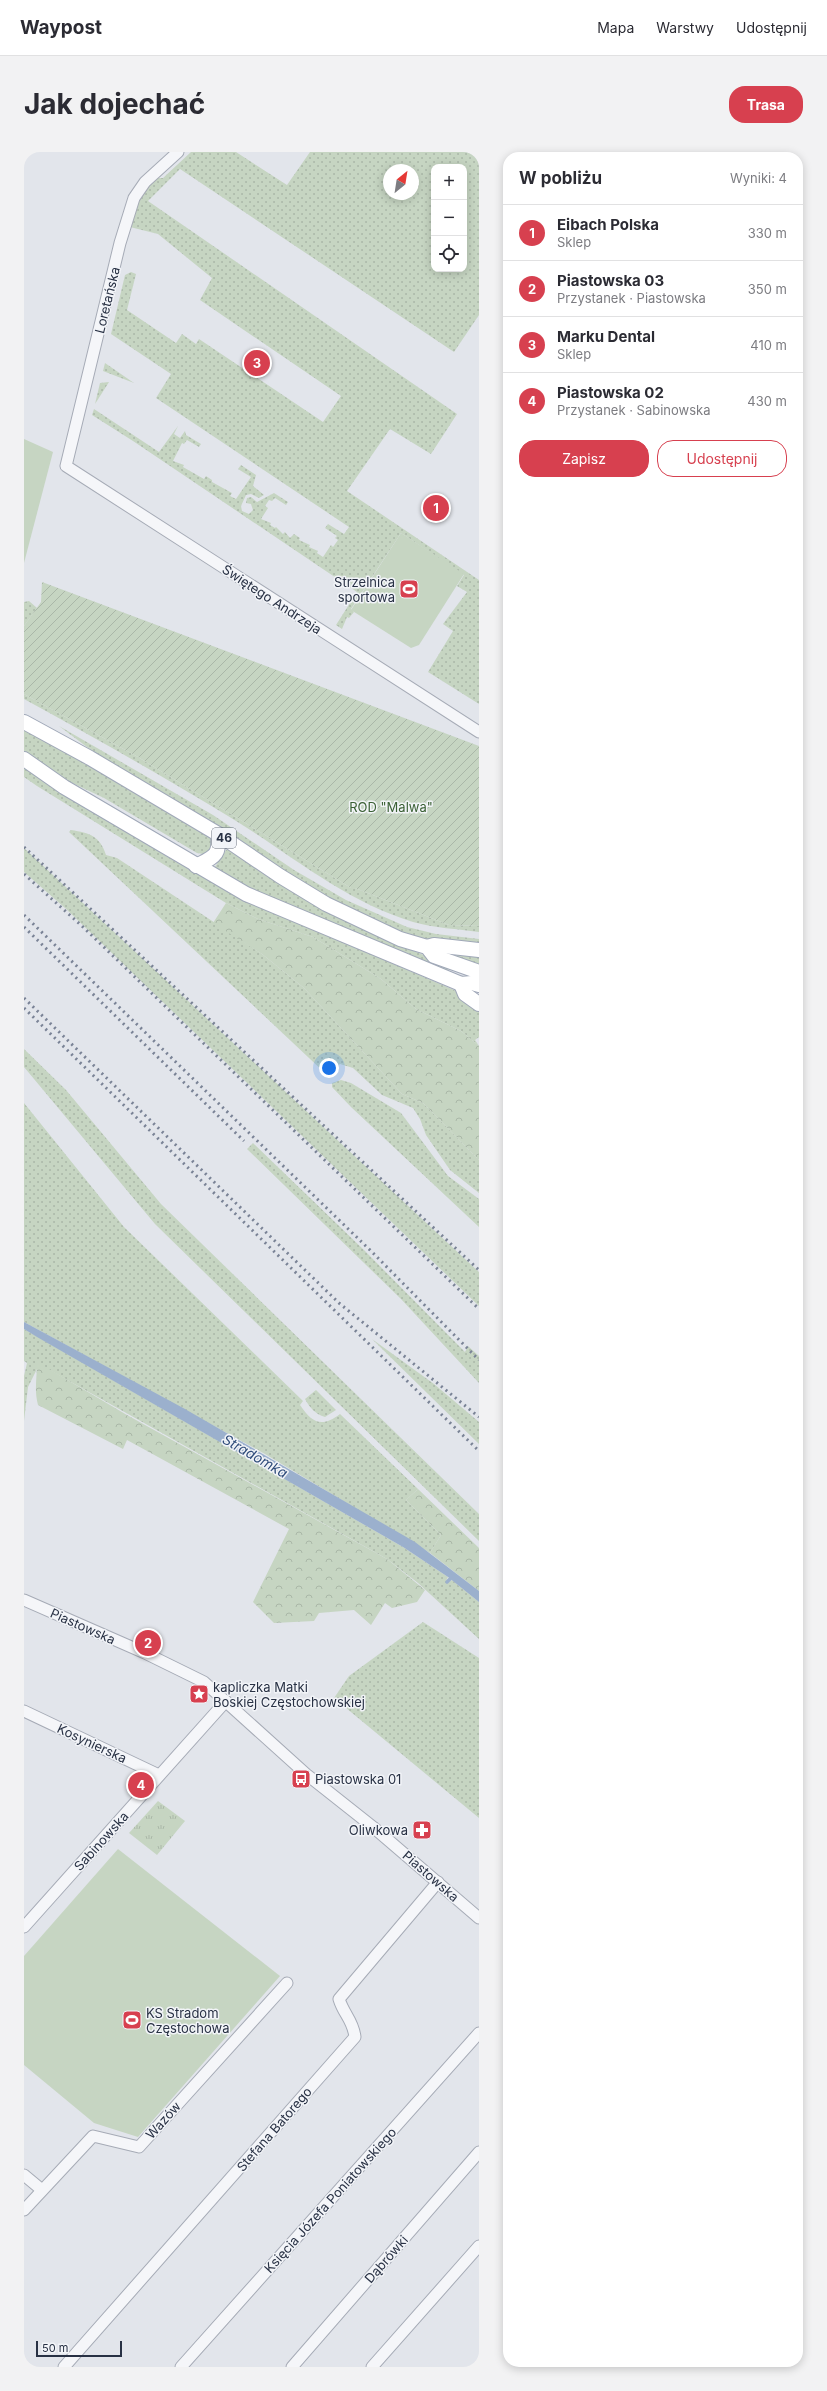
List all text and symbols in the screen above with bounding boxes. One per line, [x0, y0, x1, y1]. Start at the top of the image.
text: Waypost [20, 16, 102, 39]
text: Mapa [597, 19, 634, 36]
text: Warstwy [656, 19, 714, 36]
text: Udostępnij [736, 19, 807, 36]
button: Trasa [729, 86, 803, 123]
text: Jak dojechać [24, 87, 205, 121]
north arrow [383, 164, 419, 200]
map controls [431, 164, 467, 272]
button: + [431, 164, 467, 200]
text: W pobliżu [519, 168, 602, 188]
text: Wyniki: 4 [730, 170, 787, 186]
button: − [431, 200, 467, 236]
text: Eibach Polska [557, 215, 659, 234]
text: 1 [529, 225, 535, 241]
text: 330 m [748, 225, 787, 241]
text: Sklep [557, 234, 591, 250]
button: locate [431, 236, 467, 272]
street label: Loretańska [91, 265, 123, 335]
text: Piastowska 03 [557, 271, 664, 290]
text: 2 [528, 281, 536, 297]
text: 350 m [748, 281, 787, 297]
text: Przystanek · Piastowska [557, 290, 706, 306]
text: Marku Dental [557, 327, 655, 346]
text: 3 [528, 337, 536, 353]
text: 410 m [750, 337, 787, 353]
text: Sklep [557, 346, 591, 362]
pin: 3 [244, 348, 270, 378]
text: Piastowska 02 [557, 383, 664, 402]
text: 4 [528, 393, 536, 409]
text: 430 m [747, 393, 787, 409]
text: Przystanek · Sabinowska [557, 402, 711, 418]
button: Zapisz [519, 440, 649, 477]
button: Udostępnij [657, 440, 787, 477]
pin: 1 [423, 493, 449, 523]
street label: Świętego Andrzeja [219, 561, 325, 637]
place label: Strzelnica sportowa [334, 574, 395, 605]
sports icon: Strzelnica sportowa [398, 578, 420, 600]
park label: ROD "Malwa" [349, 799, 433, 815]
road number: 46 [212, 828, 236, 848]
your location [319, 1058, 339, 1078]
water label: Stradomka [220, 1430, 291, 1481]
street label: Piastowska [48, 1605, 118, 1647]
pin: 2 [135, 1628, 161, 1658]
place label: kapliczka Matki Boskiej Częstochowskiej [213, 1679, 365, 1710]
place icon: kapliczka Matki Boskiej Częstochowskiej [188, 1683, 210, 1705]
street label: Kosynierska [55, 1720, 129, 1766]
bus stop icon: Piastowska 01 [290, 1768, 312, 1790]
pin: 4 [128, 1770, 154, 1800]
place label: Piastowska 01 [315, 1771, 401, 1787]
street label: Sabinowska [70, 1808, 132, 1874]
pharmacy icon: Oliwkowa [411, 1819, 433, 1841]
place label: Oliwkowa [349, 1822, 408, 1838]
street label: Piastowska [400, 1847, 462, 1905]
place label: KS Stradom Częstochowa [146, 2005, 229, 2036]
sports icon: KS Stradom Częstochowa [121, 2009, 143, 2031]
street label: Stefana Batorego [233, 2083, 315, 2174]
street label: Wazów [142, 2098, 184, 2142]
street label: Księcia Józefa Poniatowskiego [260, 2124, 400, 2276]
street label: Dąbrówki [361, 2232, 411, 2286]
scale bar [36, 2339, 122, 2358]
text: 50 m [42, 2341, 68, 2355]

